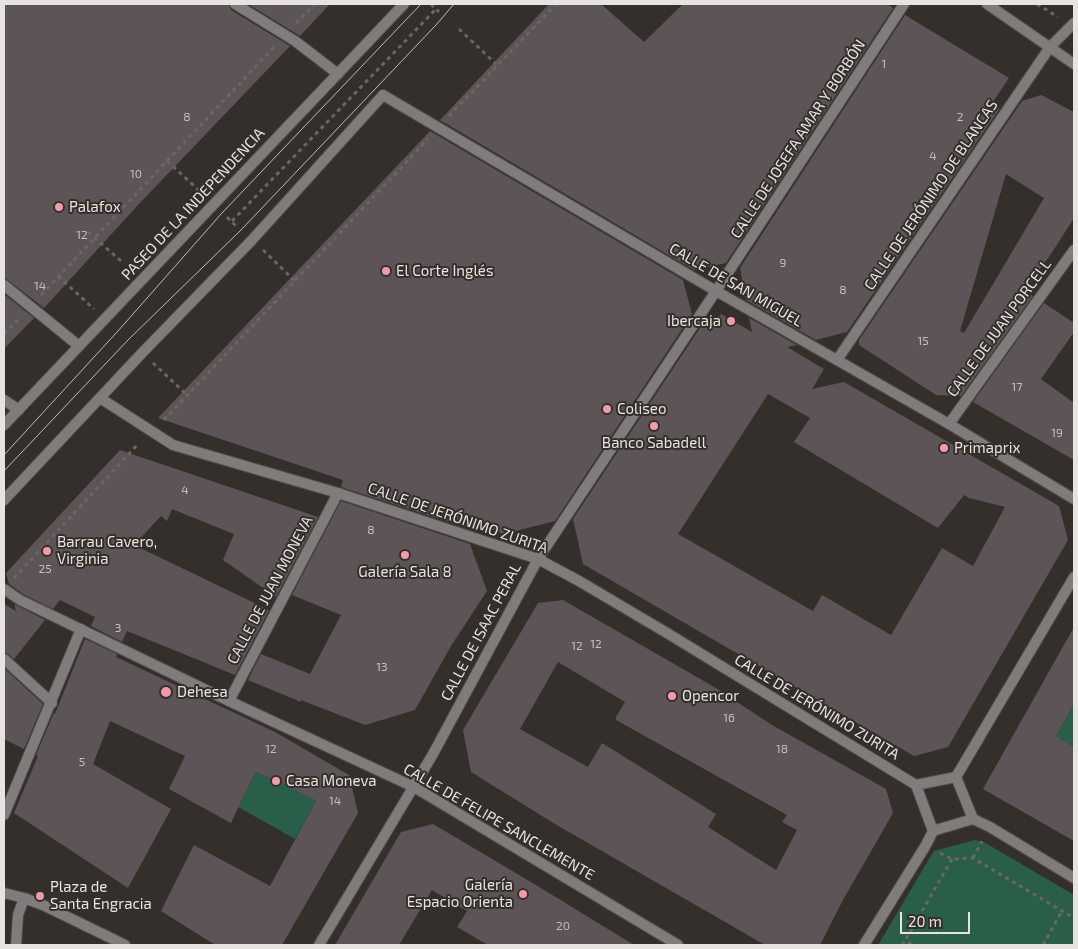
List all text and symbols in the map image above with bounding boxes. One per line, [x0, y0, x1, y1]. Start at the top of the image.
street label: CALLE DE JOSEFA AMAR Y BORBÓN [727, 36, 869, 242]
house number: 1 [882, 57, 886, 71]
street label: CALLE DE JERÓNIMO DE BLANCAS [860, 97, 1002, 293]
house number: 8 [183, 110, 191, 124]
house number: 2 [957, 110, 963, 124]
street label: PASEO DE LA INDEPENDENCIA [118, 124, 268, 284]
house number: 4 [929, 149, 937, 163]
house number: 10 [130, 167, 142, 181]
place label: Palafox [69, 198, 121, 216]
marker: Palafox [53, 201, 65, 213]
house number: 12 [76, 228, 88, 242]
street label: CALLE DE SAN MIGUEL [666, 239, 806, 331]
house number: 9 [780, 256, 786, 270]
street label: CALLE DE JUAN PORCELL [943, 256, 1055, 400]
place label: El Corte Inglés [396, 262, 494, 280]
marker: El Corte Inglés [380, 265, 392, 277]
house number: 14 [34, 279, 46, 293]
house number: 8 [839, 283, 847, 297]
place label: Ibercaja [667, 312, 721, 330]
marker: Ibercaja [725, 315, 737, 327]
house number: 15 [917, 334, 929, 348]
house number: 17 [1012, 380, 1022, 394]
place label: Coliseo [617, 400, 666, 418]
marker: Coliseo [601, 403, 613, 415]
marker: Banco Sabadell [648, 420, 660, 432]
house number: 19 [1051, 426, 1063, 440]
place label: Banco Sabadell [602, 434, 706, 452]
place label: Primaprix [954, 439, 1020, 457]
marker: Primaprix [938, 442, 950, 454]
street label: CALLE DE JERÓNIMO ZURITA [366, 479, 550, 557]
house number: 4 [181, 483, 189, 497]
street label: CALLE DE JUAN MONEVA [223, 513, 317, 667]
house number: 8 [367, 523, 375, 537]
place label: Barrau Cavero, Virginia [57, 533, 157, 568]
marker: Barrau Cavero, Virginia [41, 545, 53, 557]
marker: Galería Sala 8 [399, 549, 411, 561]
street label: CALLE DE ISAAC PERAL [437, 560, 525, 704]
house number: 25 [38, 562, 52, 576]
place label: Galería Sala 8 [358, 563, 452, 581]
house number: 3 [115, 621, 121, 635]
house number: 12 [590, 637, 602, 651]
house number: 12 [571, 639, 583, 653]
street label: CALLE DE JERÓNIMO ZURITA [731, 651, 903, 763]
house number: 13 [376, 660, 388, 674]
place label: Dehesa [177, 683, 228, 701]
marker: Dehesa [159, 685, 173, 699]
place label: Opencor [682, 687, 739, 705]
marker: Opencor [666, 690, 678, 702]
house number: 16 [723, 711, 735, 725]
house number: 12 [265, 742, 277, 756]
house number: 18 [776, 742, 788, 756]
house number: 5 [79, 755, 85, 769]
street label: CALLE DE FELIPE SANCLEMENTE [400, 760, 598, 884]
place label: Casa Moneva [286, 772, 376, 790]
marker: Casa Moneva [270, 775, 282, 787]
house number: 14 [329, 794, 341, 808]
place label: Galería Espacio Orienta [407, 876, 513, 911]
place label: Plaza de Santa Engracia [50, 878, 152, 913]
marker: Galería Espacio Orienta [517, 888, 529, 900]
marker: Plaza de Santa Engracia [34, 890, 46, 902]
scale bar [903, 902, 973, 934]
text: 20 m [908, 912, 942, 930]
house number: 20 [556, 919, 570, 933]

